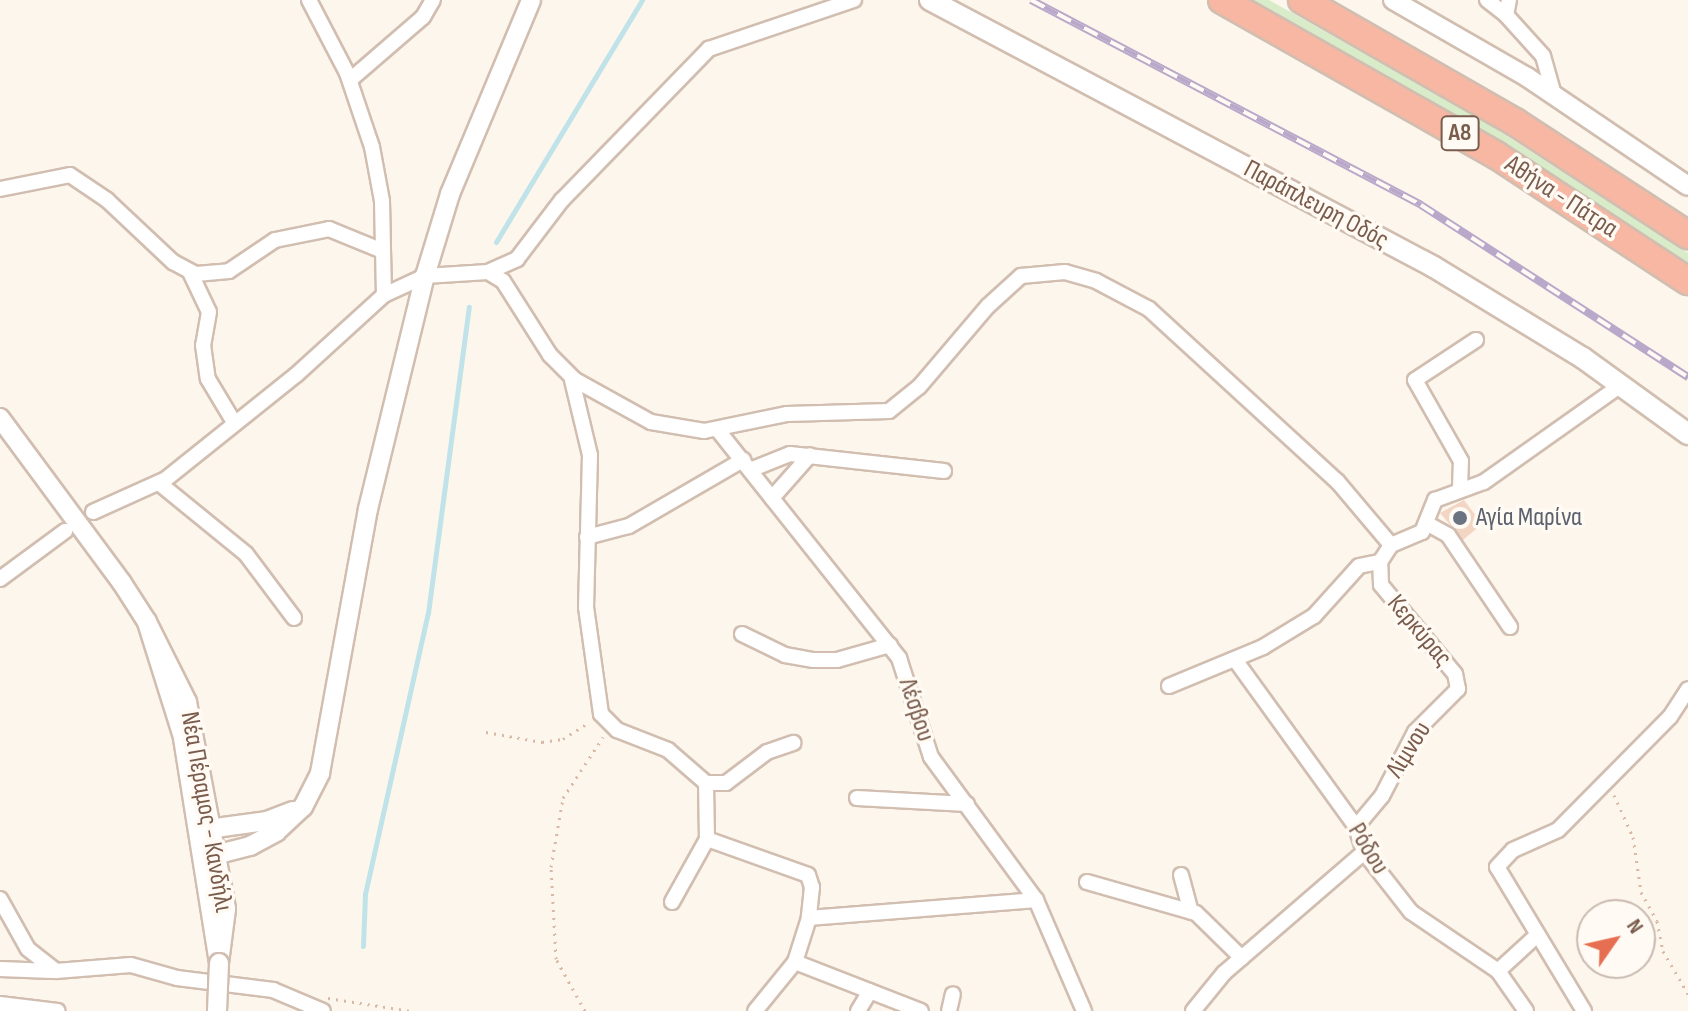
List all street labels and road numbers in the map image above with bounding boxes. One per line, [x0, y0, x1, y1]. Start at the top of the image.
road number: Α8 [1440, 113, 1480, 153]
street label: Αθήνα - Πάτρα [1499, 149, 1623, 245]
street label: Παράπλευρη Οδός [1238, 154, 1394, 256]
street label: Κερκύρας [1380, 589, 1458, 673]
street label: Λέσβου [891, 675, 941, 745]
street label: Νέα Πέραμος - Κανδήλι [173, 709, 239, 915]
street label: Λίμνου [1380, 716, 1438, 784]
street label: Ρόδου [1341, 818, 1395, 880]

